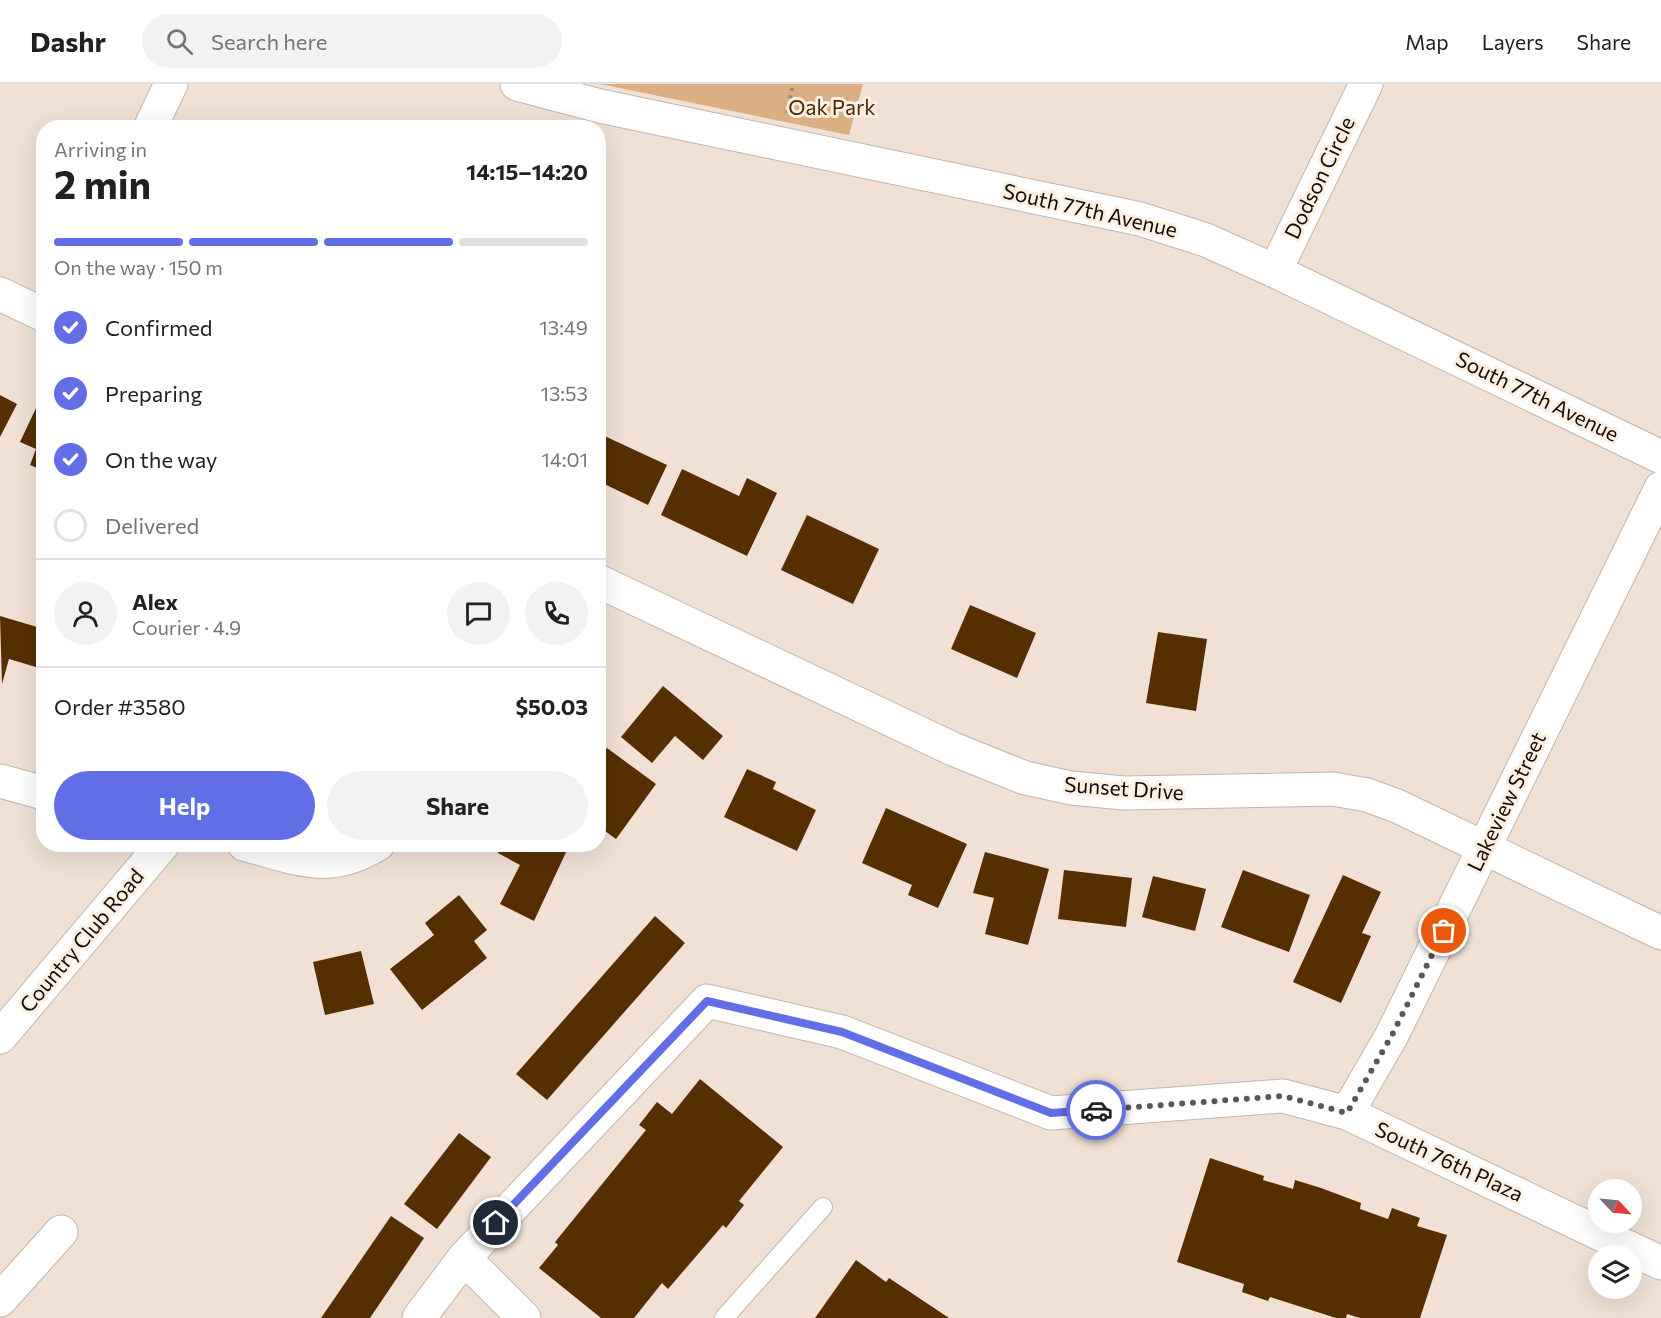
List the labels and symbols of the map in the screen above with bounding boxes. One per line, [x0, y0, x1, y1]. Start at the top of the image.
park label: Oak Park [788, 94, 876, 119]
street label: Dodson Circle [1278, 112, 1359, 243]
street label: South 77th Avenue [1001, 177, 1180, 242]
street label: South 77th Avenue [1452, 345, 1623, 446]
street label: Lakeview Street [1461, 728, 1550, 875]
street label: Sunset Drive [1063, 771, 1185, 804]
street label: Country Club Road [14, 863, 148, 1017]
pin [1418, 905, 1469, 956]
courier [1066, 1080, 1126, 1140]
street label: South 76th Plaza [1372, 1115, 1528, 1206]
north arrow [1588, 1179, 1642, 1233]
pin [470, 1197, 521, 1248]

